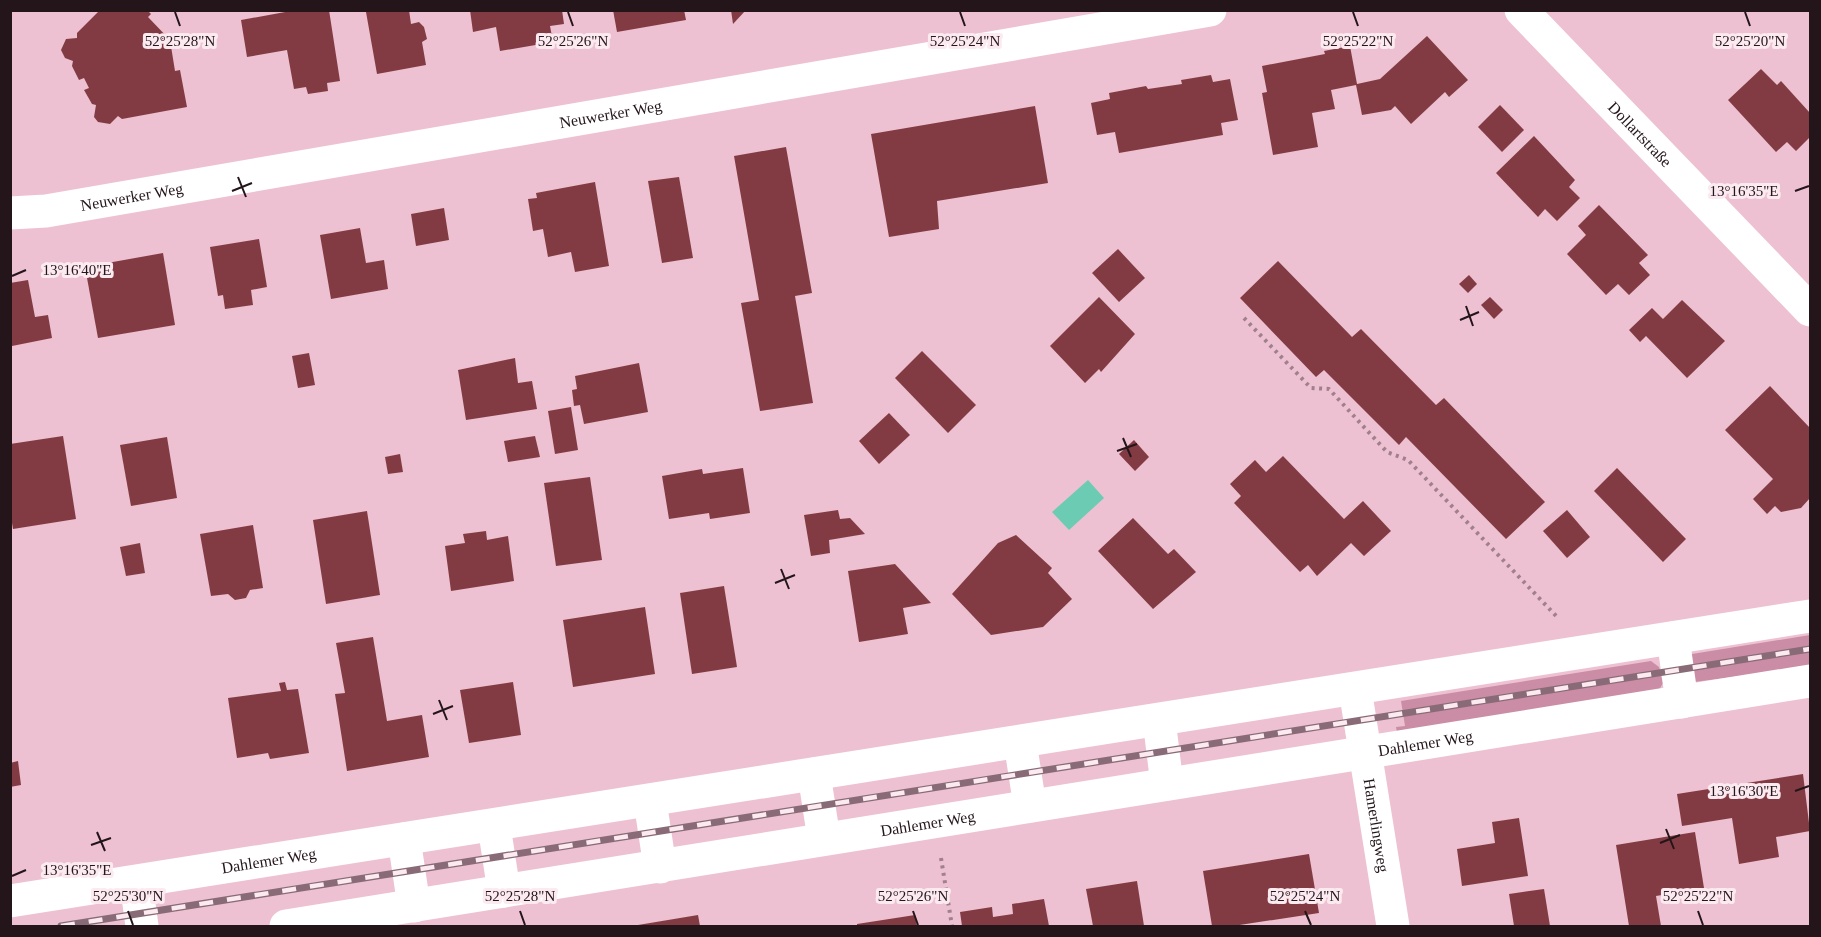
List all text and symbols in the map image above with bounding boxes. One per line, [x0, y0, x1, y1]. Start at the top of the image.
text: 52°25'28"N [145, 33, 215, 49]
text: 52°25'26"N [538, 33, 608, 49]
text: 52°25'24"N [930, 33, 1000, 49]
text: 52°25'22"N [1323, 33, 1393, 49]
text: 52°25'20"N [1715, 33, 1785, 49]
street label: Neuwerker Weg [558, 96, 663, 131]
street label: Dollartstraße [1605, 98, 1675, 170]
street label: Neuwerker Weg [79, 179, 184, 213]
text: 13°16'35"E [1710, 183, 1779, 199]
text: 13°16'40"E [43, 262, 112, 278]
street label: Dahlemer Weg [1377, 727, 1474, 759]
street label: Hamerlingweg [1361, 777, 1393, 874]
text: 13°16'30"E [1710, 783, 1779, 799]
street label: Dahlemer Weg [879, 807, 977, 839]
street label: Dahlemer Weg [220, 844, 318, 876]
text: 13°16'35"E [43, 862, 112, 878]
text: 52°25'30"N [93, 888, 163, 904]
text: 52°25'28"N [485, 888, 555, 904]
text: 52°25'26"N [878, 888, 948, 904]
text: 52°25'24"N [1270, 888, 1340, 904]
text: 52°25'22"N [1663, 888, 1733, 904]

